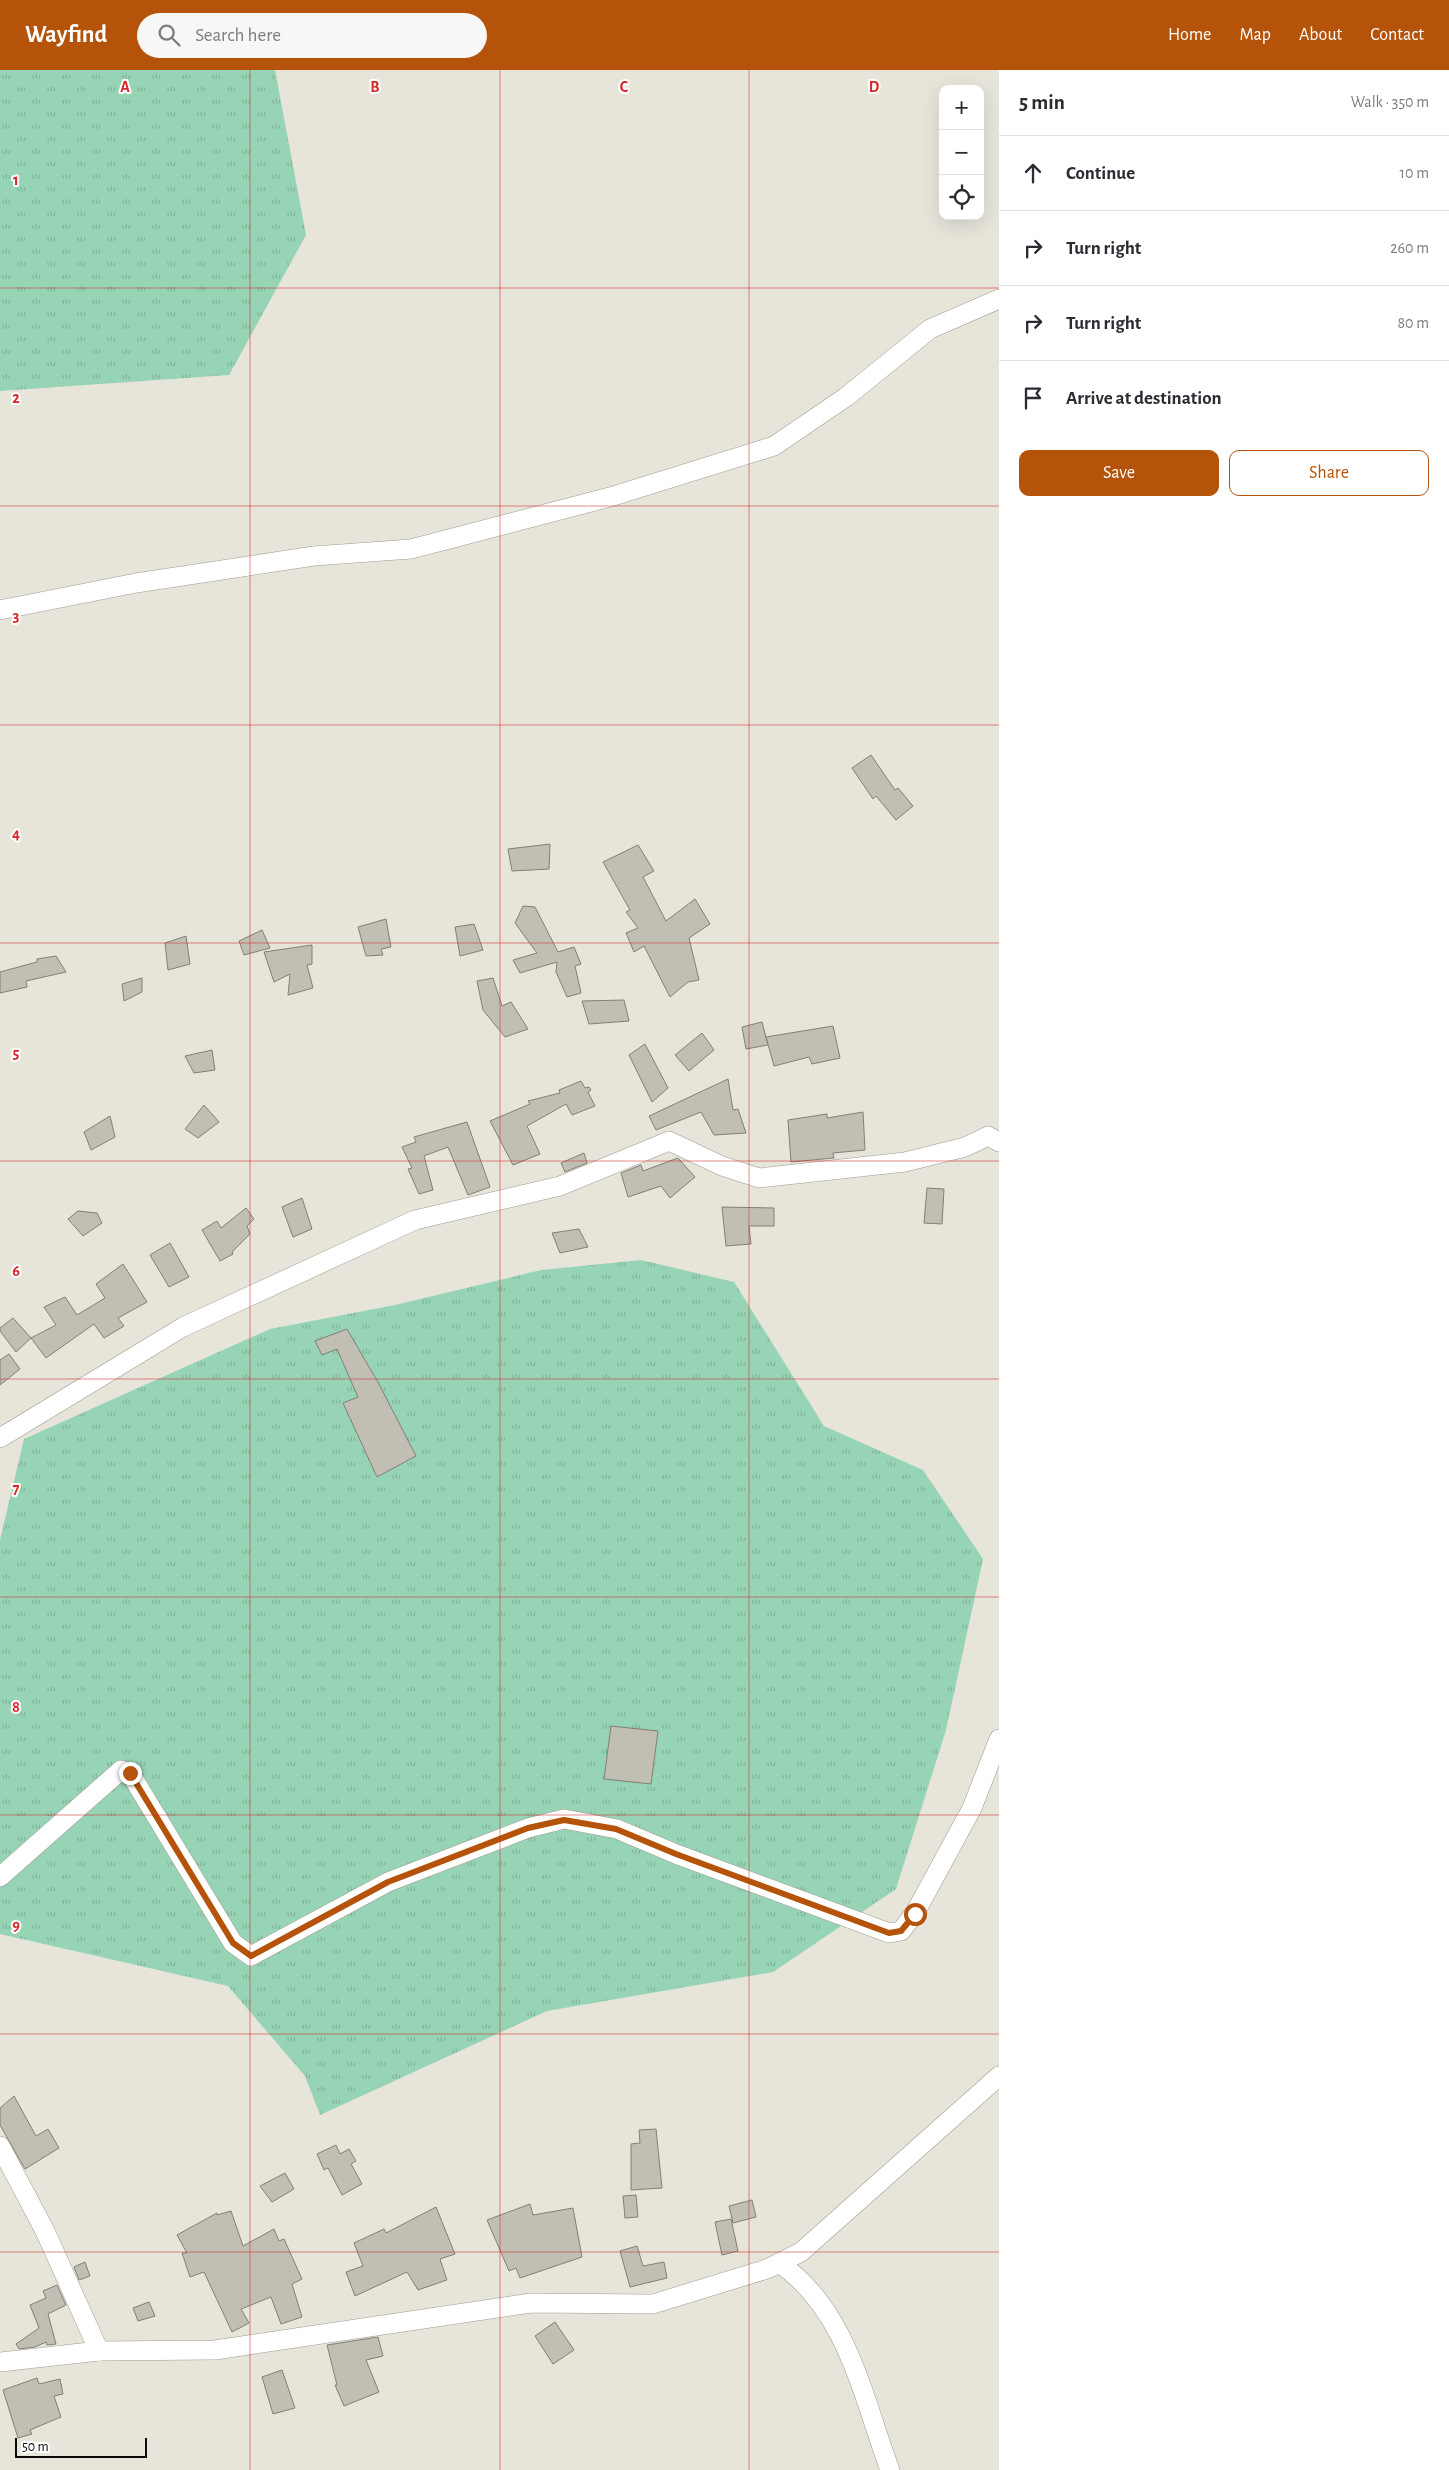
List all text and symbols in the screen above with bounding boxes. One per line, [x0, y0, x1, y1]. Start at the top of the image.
search box [137, 13, 487, 58]
icon: search [155, 21, 183, 49]
text: Wayfind [25, 23, 107, 47]
text: Search here [195, 26, 281, 45]
text: Home [1168, 26, 1211, 44]
text: Map [1239, 26, 1271, 44]
text: About [1299, 26, 1342, 44]
text: Contact [1370, 26, 1424, 44]
text: A [120, 79, 130, 95]
text: B [370, 79, 380, 95]
text: C [620, 79, 629, 95]
text: D [869, 79, 880, 95]
map controls [939, 85, 984, 220]
button: + [939, 85, 984, 130]
text: 5 min [1019, 92, 1065, 113]
text: Walk · 350 m [1351, 94, 1429, 110]
button: − [939, 130, 984, 175]
icon: ahead [1019, 159, 1047, 187]
text: Continue [1066, 164, 1135, 183]
text: 10 m [1400, 165, 1429, 181]
text: 1 [13, 172, 19, 188]
button: locate [939, 175, 984, 220]
icon: right [1019, 234, 1047, 262]
text: Turn right [1066, 239, 1141, 258]
text: 260 m [1390, 240, 1429, 256]
icon: right [1019, 309, 1047, 337]
text: Turn right [1066, 314, 1141, 333]
text: 80 m [1398, 315, 1429, 331]
icon: arrive [1019, 384, 1047, 412]
text: Arrive at destination [1066, 389, 1222, 408]
text: 2 [12, 390, 20, 406]
button: Save [1019, 450, 1219, 496]
button: Share [1229, 450, 1429, 496]
text: 3 [13, 608, 20, 624]
text: 4 [12, 826, 20, 842]
text: 5 [13, 1045, 20, 1061]
text: 6 [12, 1263, 20, 1279]
text: 7 [13, 1481, 20, 1497]
text: 8 [12, 1699, 20, 1715]
route end [119, 1762, 142, 1785]
route start [904, 1903, 927, 1926]
text: 9 [12, 1917, 20, 1933]
scale bar [15, 2435, 148, 2458]
text: 50 m [22, 2440, 49, 2454]

